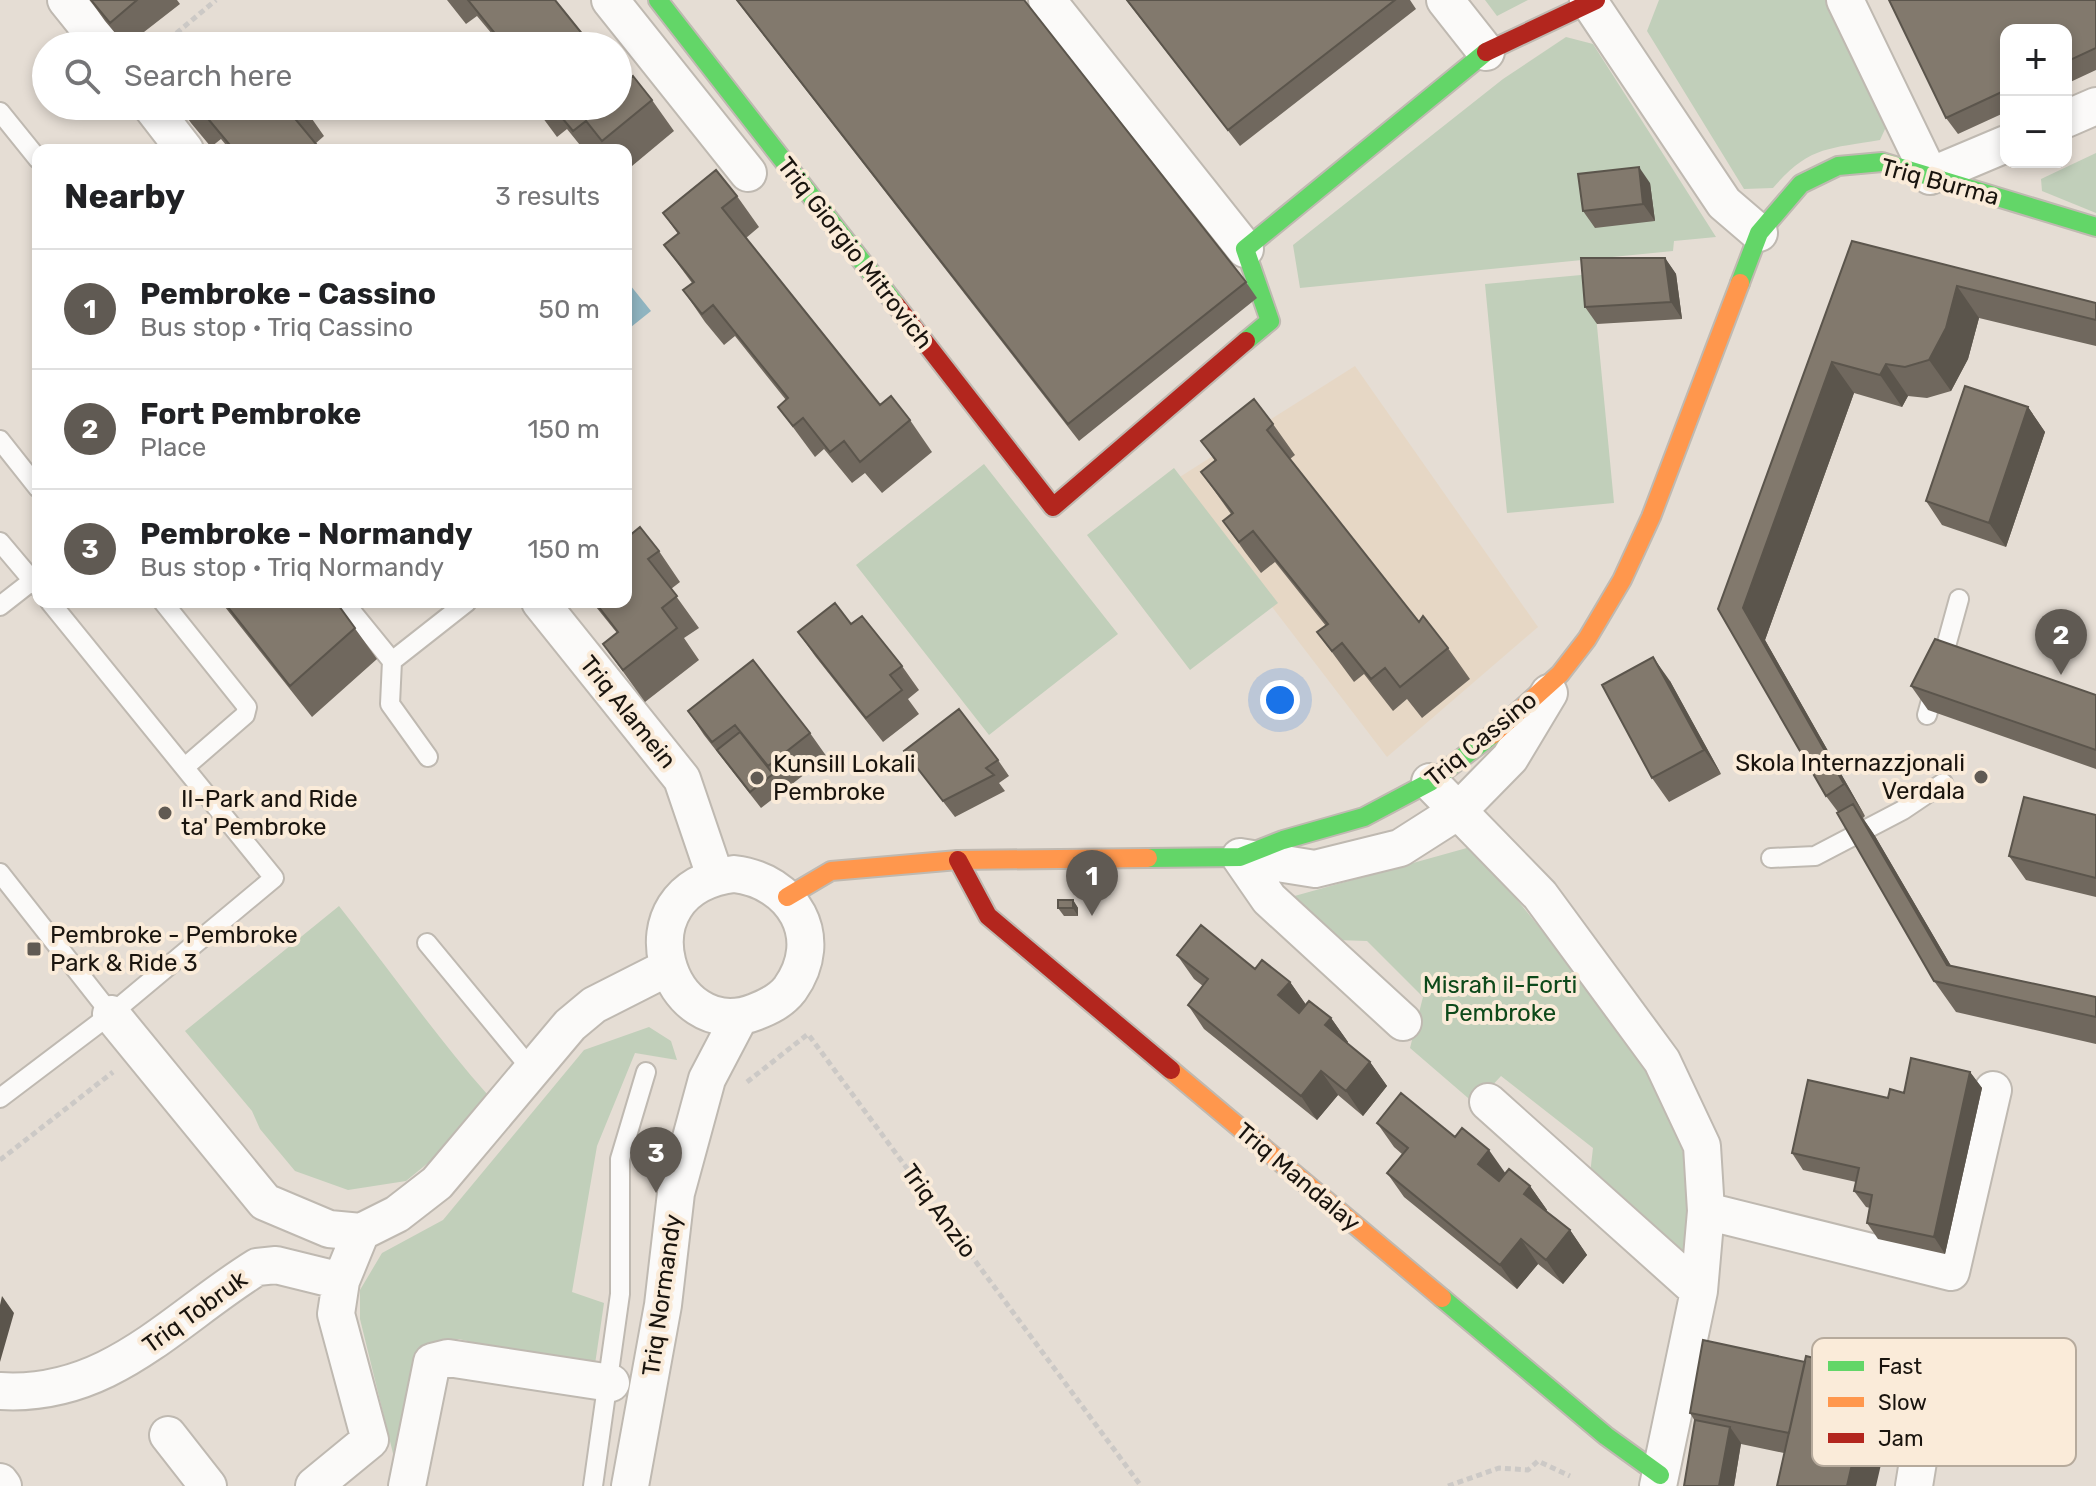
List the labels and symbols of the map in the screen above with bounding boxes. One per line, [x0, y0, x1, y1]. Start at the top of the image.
street label: Triq Giorgio Mitrovich [772, 152, 938, 354]
street label: Triq Burma [1878, 153, 2002, 211]
pin: 2 [2035, 609, 2087, 675]
street label: Triq Alamein [574, 650, 682, 774]
your location [1260, 680, 1300, 720]
street label: Triq Cassino [1420, 686, 1542, 792]
place label: Skola Internazzjonali Verdala [1735, 749, 1965, 805]
place label: Kunsill Lokali Pembroke [773, 750, 916, 806]
marker: Skola Internazzjonali Verdala [1972, 768, 1990, 786]
marker: Kunsill Lokali Pembroke [748, 769, 766, 787]
place label: Il-Park and Ride ta' Pembroke [181, 785, 358, 841]
marker: Il-Park and Ride ta' Pembroke [156, 804, 174, 822]
pin: 1 [1066, 850, 1118, 916]
place label: Pembroke - Pembroke Park & Ride 3 [50, 921, 298, 977]
marker: Pembroke - Pembroke Park & Ride 3 [25, 940, 43, 958]
park label: Misraħ il-Forti Pembroke [1423, 971, 1577, 1027]
street label: Triq Mandalay [1230, 1117, 1366, 1237]
pin: 3 [630, 1127, 682, 1193]
street label: Triq Anzio [896, 1159, 982, 1263]
street label: Triq Normandy [637, 1212, 687, 1378]
street label: Triq Tobruk [137, 1264, 253, 1359]
legend [1812, 1338, 2076, 1466]
text: Fast [1878, 1353, 1923, 1380]
text: Slow [1878, 1389, 1927, 1416]
text: Jam [1878, 1425, 1924, 1452]

